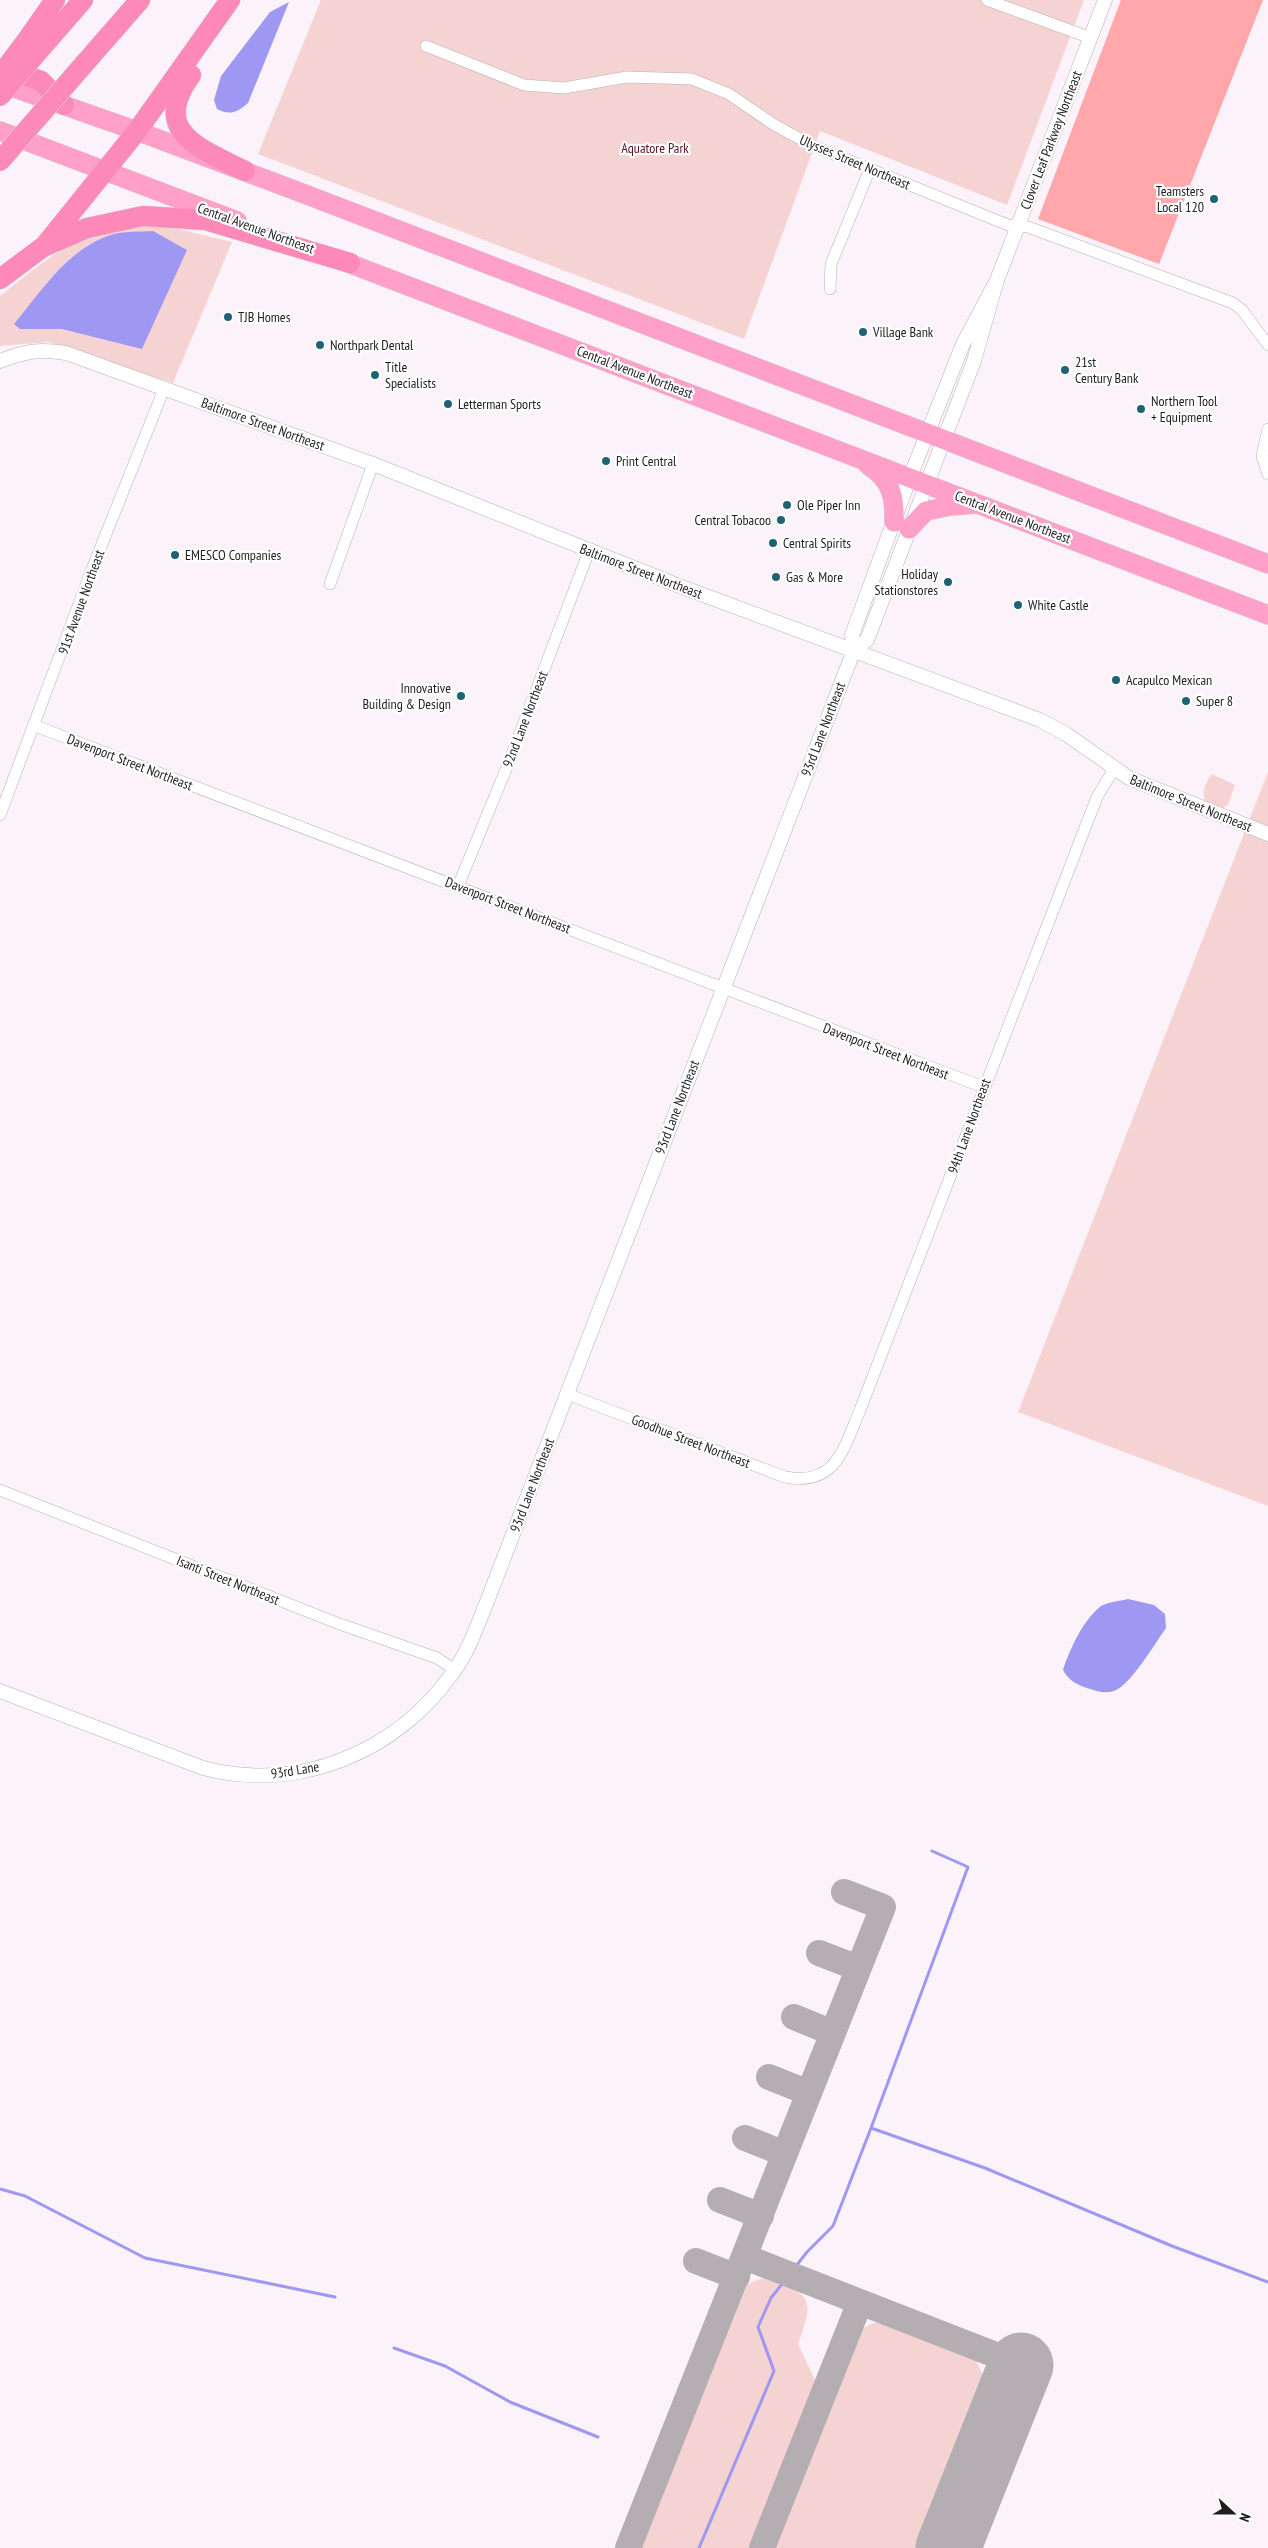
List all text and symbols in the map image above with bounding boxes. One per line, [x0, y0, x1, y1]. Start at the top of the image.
street label: Clover Leaf Parkway Northeast [1016, 68, 1086, 212]
street label: Ulysses Street Northeast [797, 131, 913, 193]
park label: Aquatore Park [621, 139, 689, 157]
place label: Teamsters Local 120 [1156, 182, 1204, 216]
marker: Teamsters Local 120 [1208, 193, 1220, 205]
street label: Central Avenue Northeast [195, 198, 317, 258]
place label: TJB Homes [238, 308, 291, 326]
marker: TJB Homes [222, 311, 234, 323]
place label: Village Bank [872, 323, 934, 341]
marker: Village Bank [857, 326, 869, 338]
place label: Northpark Dental [330, 336, 414, 354]
marker: Northpark Dental [314, 339, 326, 351]
street label: Central Avenue Northeast [574, 342, 696, 403]
place label: 21st Century Bank [1075, 353, 1139, 387]
place label: Title Specialists [385, 358, 436, 392]
marker: 21st Century Bank [1059, 364, 1071, 376]
marker: Title Specialists [369, 369, 381, 381]
place label: Northern Tool + Equipment [1151, 392, 1218, 426]
street label: Baltimore Street Northeast [199, 393, 327, 455]
place label: Letterman Sports [458, 395, 541, 413]
marker: Letterman Sports [442, 398, 454, 410]
marker: Northern Tool + Equipment [1135, 403, 1147, 415]
place label: Print Central [616, 452, 677, 470]
marker: Print Central [600, 455, 612, 467]
street label: Central Avenue Northeast [952, 487, 1074, 548]
place label: Ole Piper Inn [797, 496, 860, 514]
marker: Ole Piper Inn [781, 499, 793, 511]
place label: Central Tobacoo [695, 511, 771, 529]
marker: Central Tobacoo [775, 514, 787, 526]
place label: Central Spirits [783, 534, 851, 552]
marker: Central Spirits [767, 537, 779, 549]
street label: Baltimore Street Northeast [577, 539, 705, 603]
place label: EMESCO Companies [185, 546, 282, 564]
street label: 91st Avenue Northeast [54, 547, 108, 657]
marker: EMESCO Companies [169, 549, 181, 561]
place label: Holiday Stationstores [875, 565, 939, 599]
place label: Gas & More [786, 568, 843, 586]
marker: Gas & More [770, 571, 782, 583]
marker: Holiday Stationstores [942, 576, 954, 588]
place label: White Castle [1028, 596, 1089, 614]
marker: White Castle [1012, 599, 1024, 611]
street label: 92nd Lane Northeast [498, 668, 552, 770]
place label: Acapulco Mexican [1126, 671, 1212, 689]
marker: Acapulco Mexican [1110, 674, 1122, 686]
place label: Innovative Building & Design [363, 679, 451, 713]
street label: 93rd Lane Northeast [797, 679, 849, 779]
marker: Innovative Building & Design [455, 690, 467, 702]
place label: Super 8 [1196, 692, 1233, 710]
marker: Super 8 [1180, 695, 1192, 707]
street label: Davenport Street Northeast [65, 730, 195, 794]
street label: Baltimore Street Northeast [1127, 770, 1255, 836]
street label: Davenport Street Northeast [443, 873, 573, 937]
street label: Davenport Street Northeast [821, 1019, 951, 1083]
street label: 93rd Lane Northeast [651, 1057, 703, 1157]
street label: 94th Lane Northeast [944, 1076, 995, 1176]
street label: Goodhue Street Northeast [629, 1410, 753, 1472]
street label: 93rd Lane Northeast [506, 1435, 558, 1535]
street label: Isanti Street Northeast [174, 1551, 282, 1609]
street label: 93rd Lane [270, 1757, 321, 1783]
north arrow [1208, 2488, 1258, 2538]
text: N [1235, 2511, 1255, 2524]

